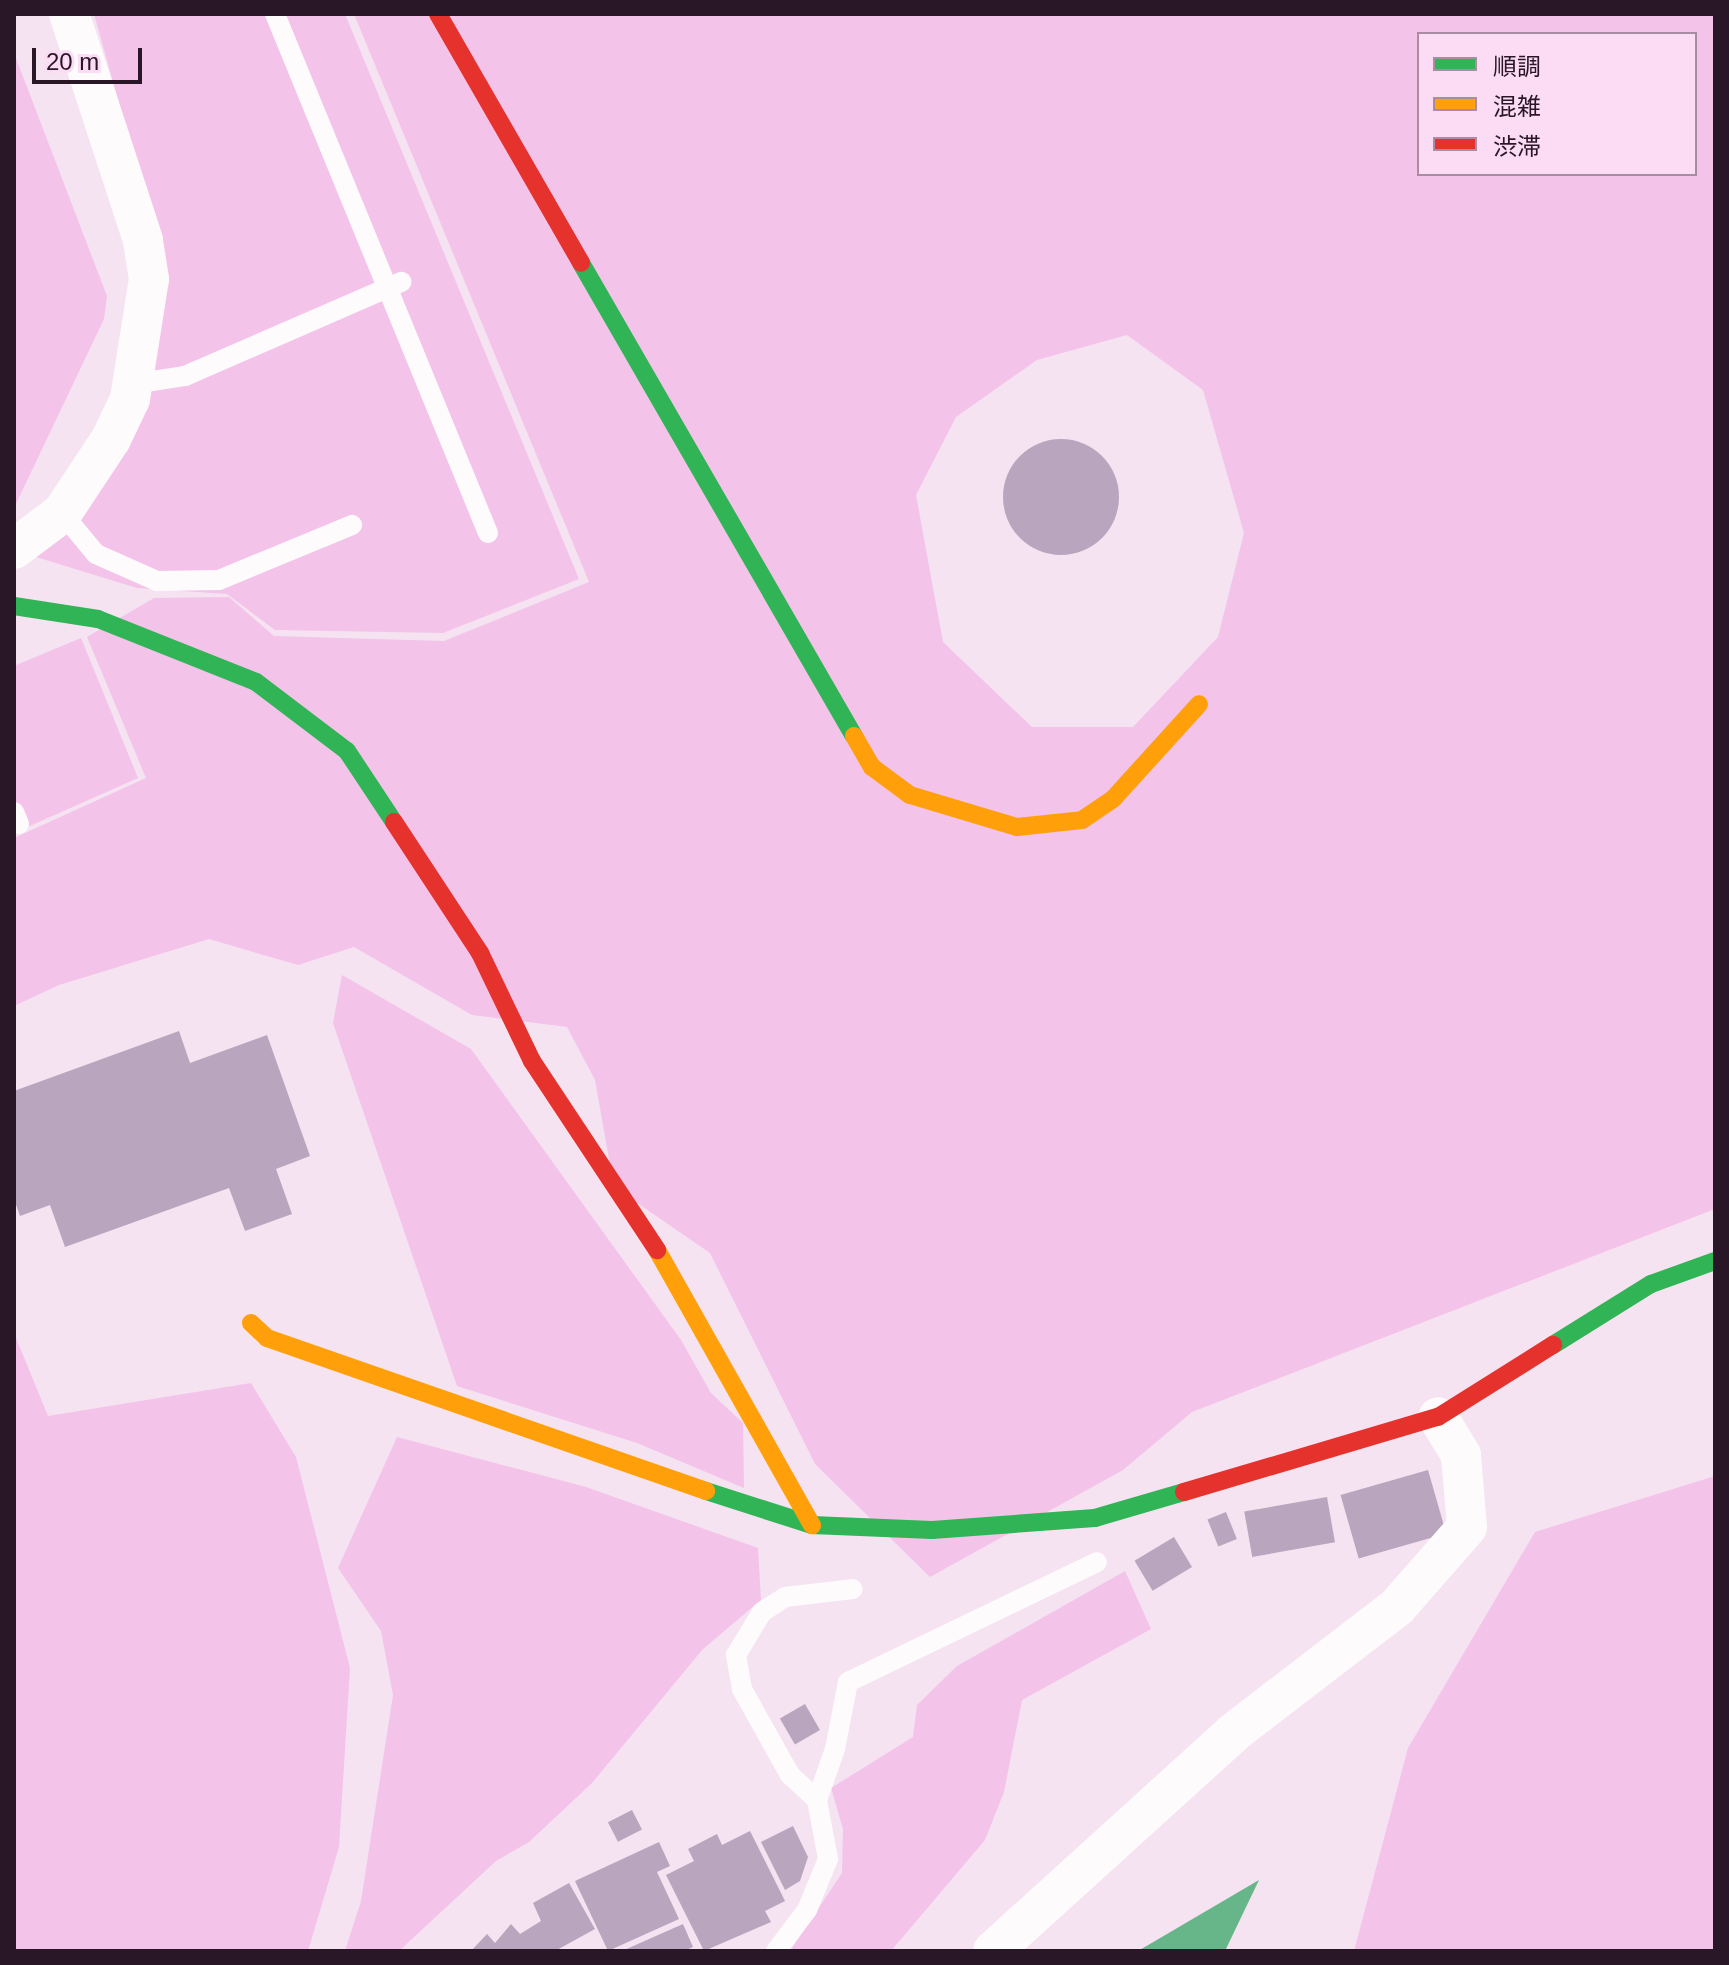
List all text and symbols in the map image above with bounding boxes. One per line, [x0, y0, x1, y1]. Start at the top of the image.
scale bar [36, 32, 146, 82]
legend [1417, 32, 1697, 176]
text: 20 m [46, 48, 99, 75]
text: 順調 [1493, 53, 1541, 80]
text: 混雑 [1493, 93, 1541, 120]
text: 渋滞 [1493, 133, 1541, 160]

